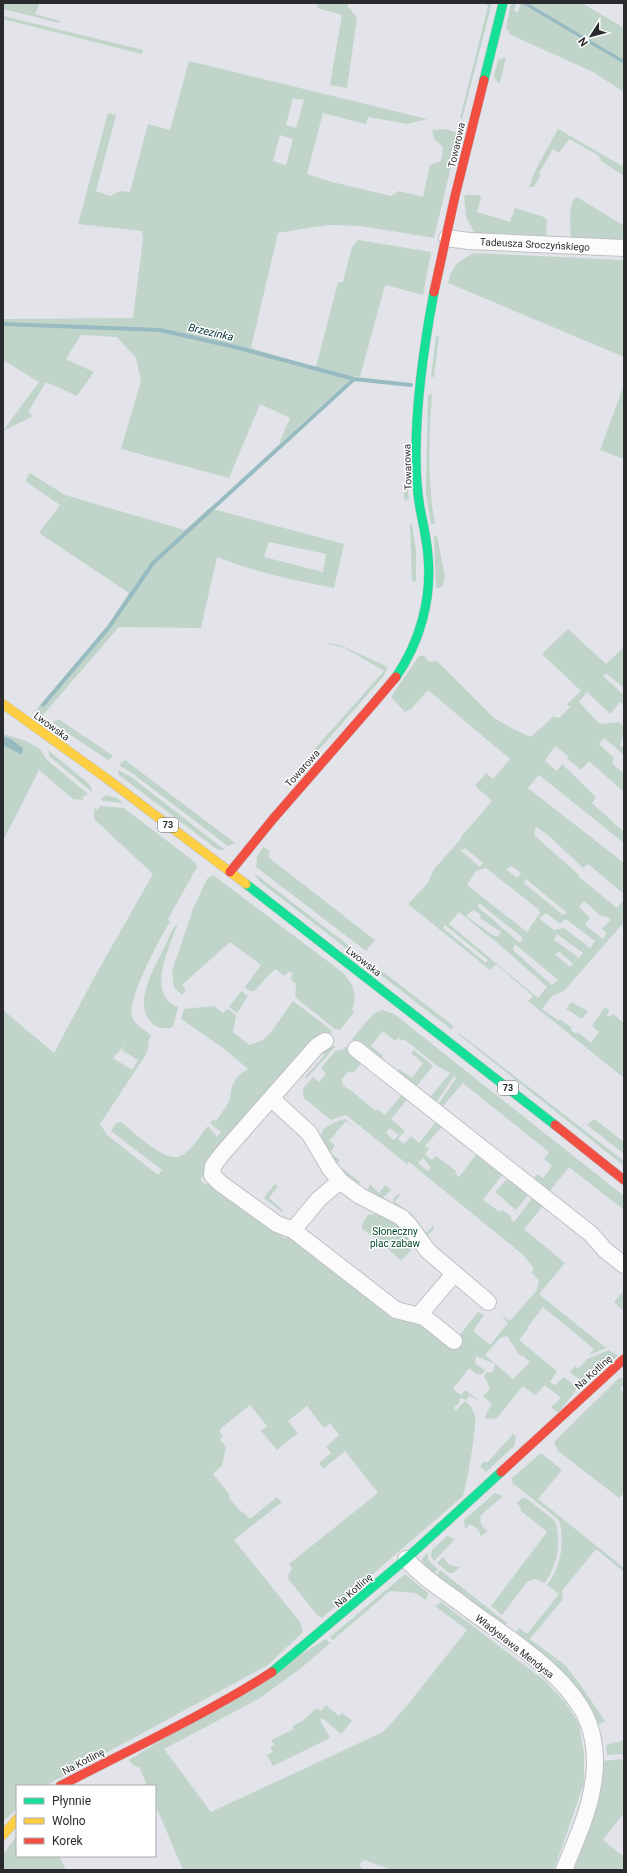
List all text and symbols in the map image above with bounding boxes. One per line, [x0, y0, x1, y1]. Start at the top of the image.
north arrow [571, 16, 611, 56]
text: N [576, 34, 591, 49]
street label: Towarowa [446, 121, 467, 169]
street label: Tadeusza Sroczyńskiego [480, 236, 590, 253]
water label: Brzezinka [187, 321, 235, 344]
street label: Towarowa [401, 444, 414, 490]
street label: Lwowska [32, 710, 72, 743]
street label: Towarowa [283, 748, 322, 789]
road number: 73 [158, 818, 178, 832]
street label: Lwowska [344, 944, 383, 978]
road number: 73 [498, 1081, 518, 1095]
park label: Słoneczny plac zabaw [370, 1226, 421, 1249]
street label: Na Kotlinę [573, 1353, 614, 1392]
street label: Na Kotlinę [332, 1571, 374, 1610]
street label: Władysława Mendysa [473, 1612, 556, 1680]
street label: Na Kotlinę [60, 1746, 106, 1777]
legend [16, 1785, 156, 1857]
text: Płynnie [52, 1794, 91, 1808]
text: Wolno [52, 1814, 86, 1828]
text: Korek [52, 1834, 84, 1848]

